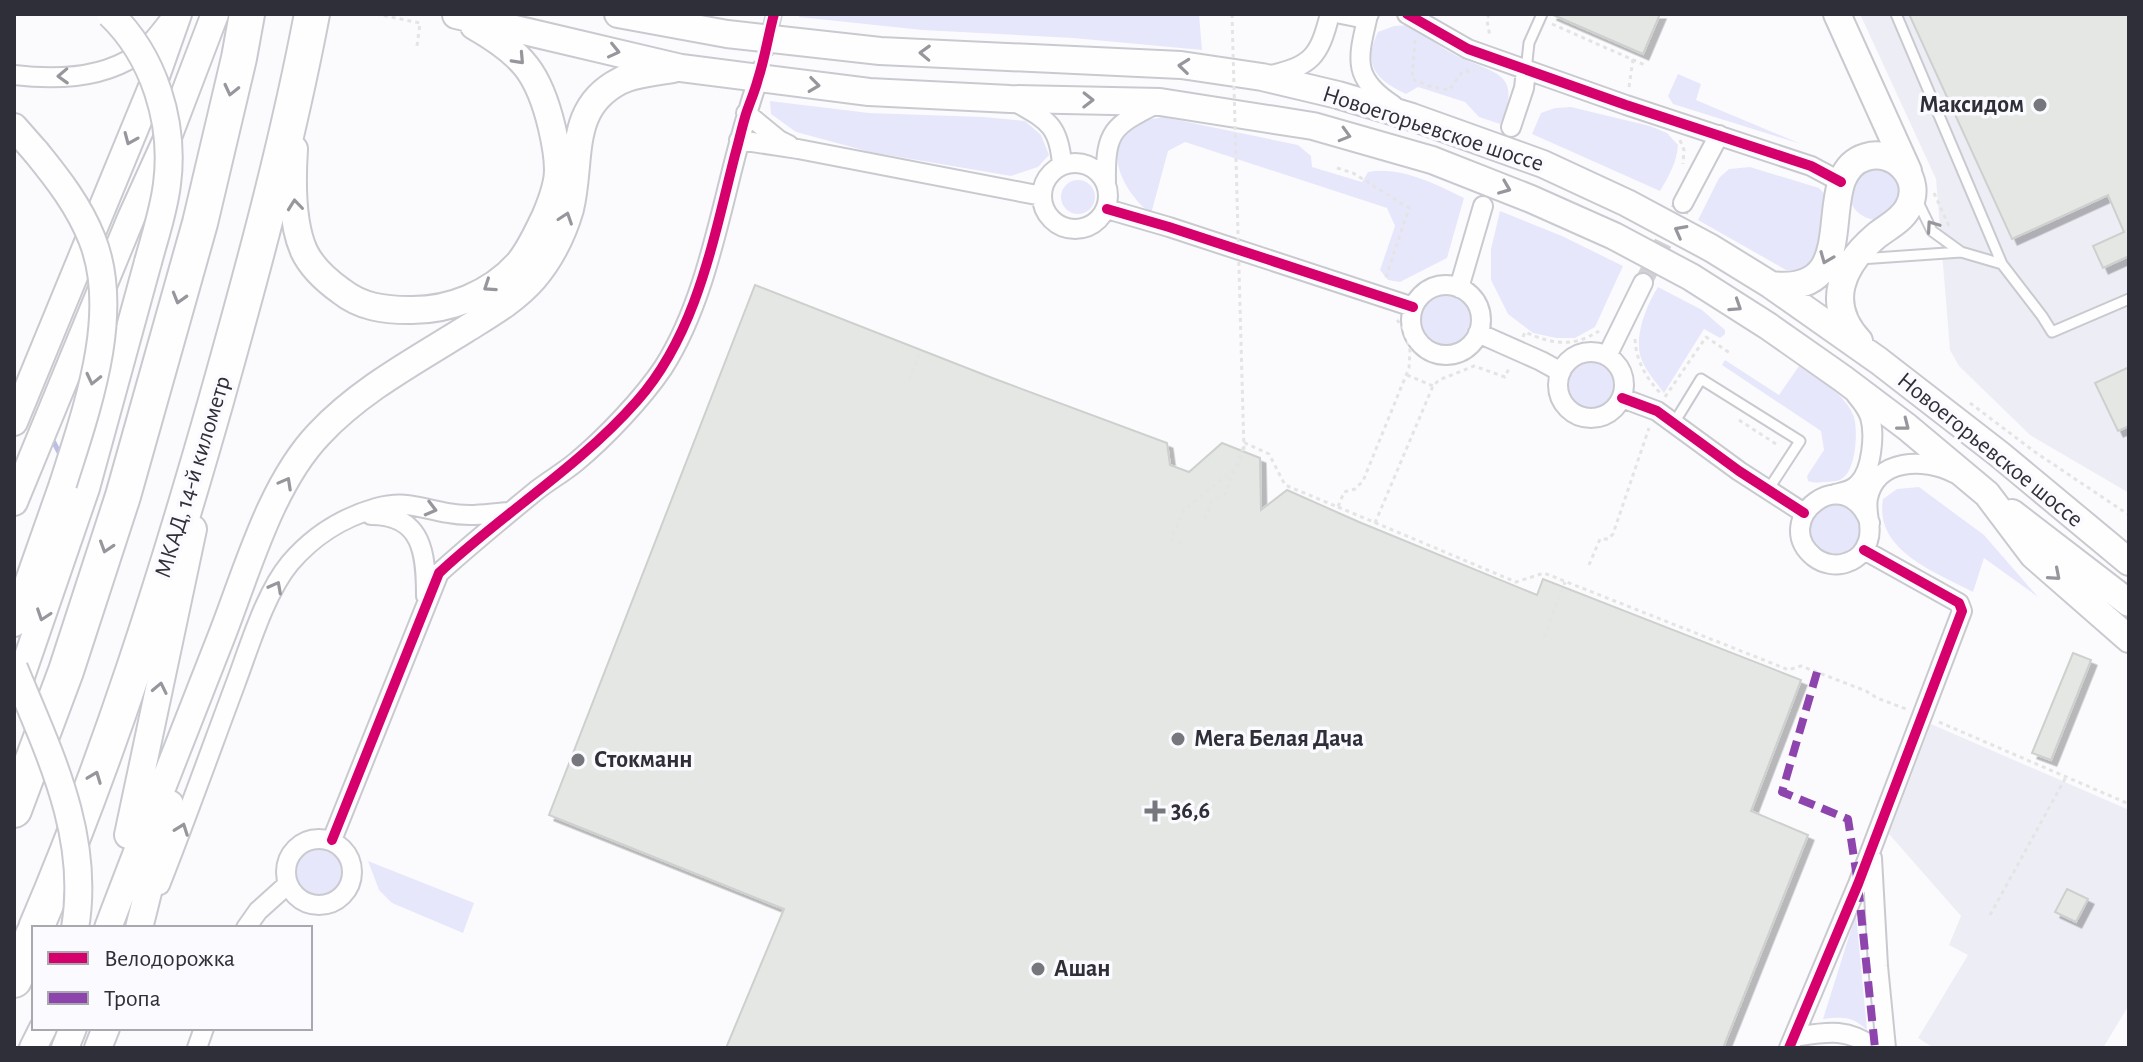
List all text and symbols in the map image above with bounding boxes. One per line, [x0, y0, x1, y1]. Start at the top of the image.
one-way arrow [606, 42, 620, 59]
one-way arrow [918, 44, 931, 61]
one-way arrow [510, 50, 524, 65]
one-way arrow [1177, 58, 1190, 75]
one-way arrow [56, 68, 69, 85]
one-way arrow [807, 76, 821, 93]
street label: Новоегорьевское шоссе [1319, 82, 1547, 176]
one-way arrow [223, 83, 240, 97]
one-way arrow [1082, 92, 1095, 109]
place label: Максидом [1919, 93, 2024, 117]
marker: Максидом [2031, 96, 2049, 114]
one-way arrow [1337, 125, 1351, 142]
one-way arrow [124, 131, 140, 145]
one-way arrow [1497, 179, 1511, 195]
one-way arrow [286, 198, 303, 211]
one-way arrow [556, 212, 572, 226]
one-way arrow [1927, 220, 1942, 234]
one-way arrow [1674, 226, 1688, 241]
one-way arrow [1819, 251, 1836, 265]
one-way arrow [484, 277, 498, 292]
one-way arrow [172, 290, 188, 304]
one-way arrow [1727, 296, 1742, 311]
street label: Новоегорьевское шоссе [1893, 368, 2087, 532]
one-way arrow [85, 372, 102, 385]
street label: МКАД, 14-й километр [151, 373, 235, 581]
one-way arrow [1895, 415, 1909, 430]
one-way arrow [276, 476, 291, 491]
one-way arrow [424, 499, 438, 516]
one-way arrow [100, 540, 116, 554]
one-way arrow [2046, 565, 2061, 579]
one-way arrow [267, 580, 282, 595]
one-way arrow [36, 608, 53, 622]
one-way arrow [151, 682, 168, 695]
place label: Мега Белая Дача [1194, 727, 1364, 751]
marker: Мега Белая Дача [1169, 730, 1187, 748]
place label: Стокманн [594, 748, 693, 772]
marker: Стокманн [569, 751, 587, 769]
one-way arrow [85, 771, 102, 785]
place label: 36,6 [1171, 799, 1210, 823]
marker: 36,6 [1146, 802, 1164, 820]
one-way arrow [172, 823, 188, 837]
legend [32, 926, 312, 1030]
text: Велодорожка [104, 947, 235, 971]
place label: Ашан [1054, 957, 1111, 981]
marker: Ашан [1029, 960, 1047, 978]
text: Тропа [104, 987, 161, 1011]

